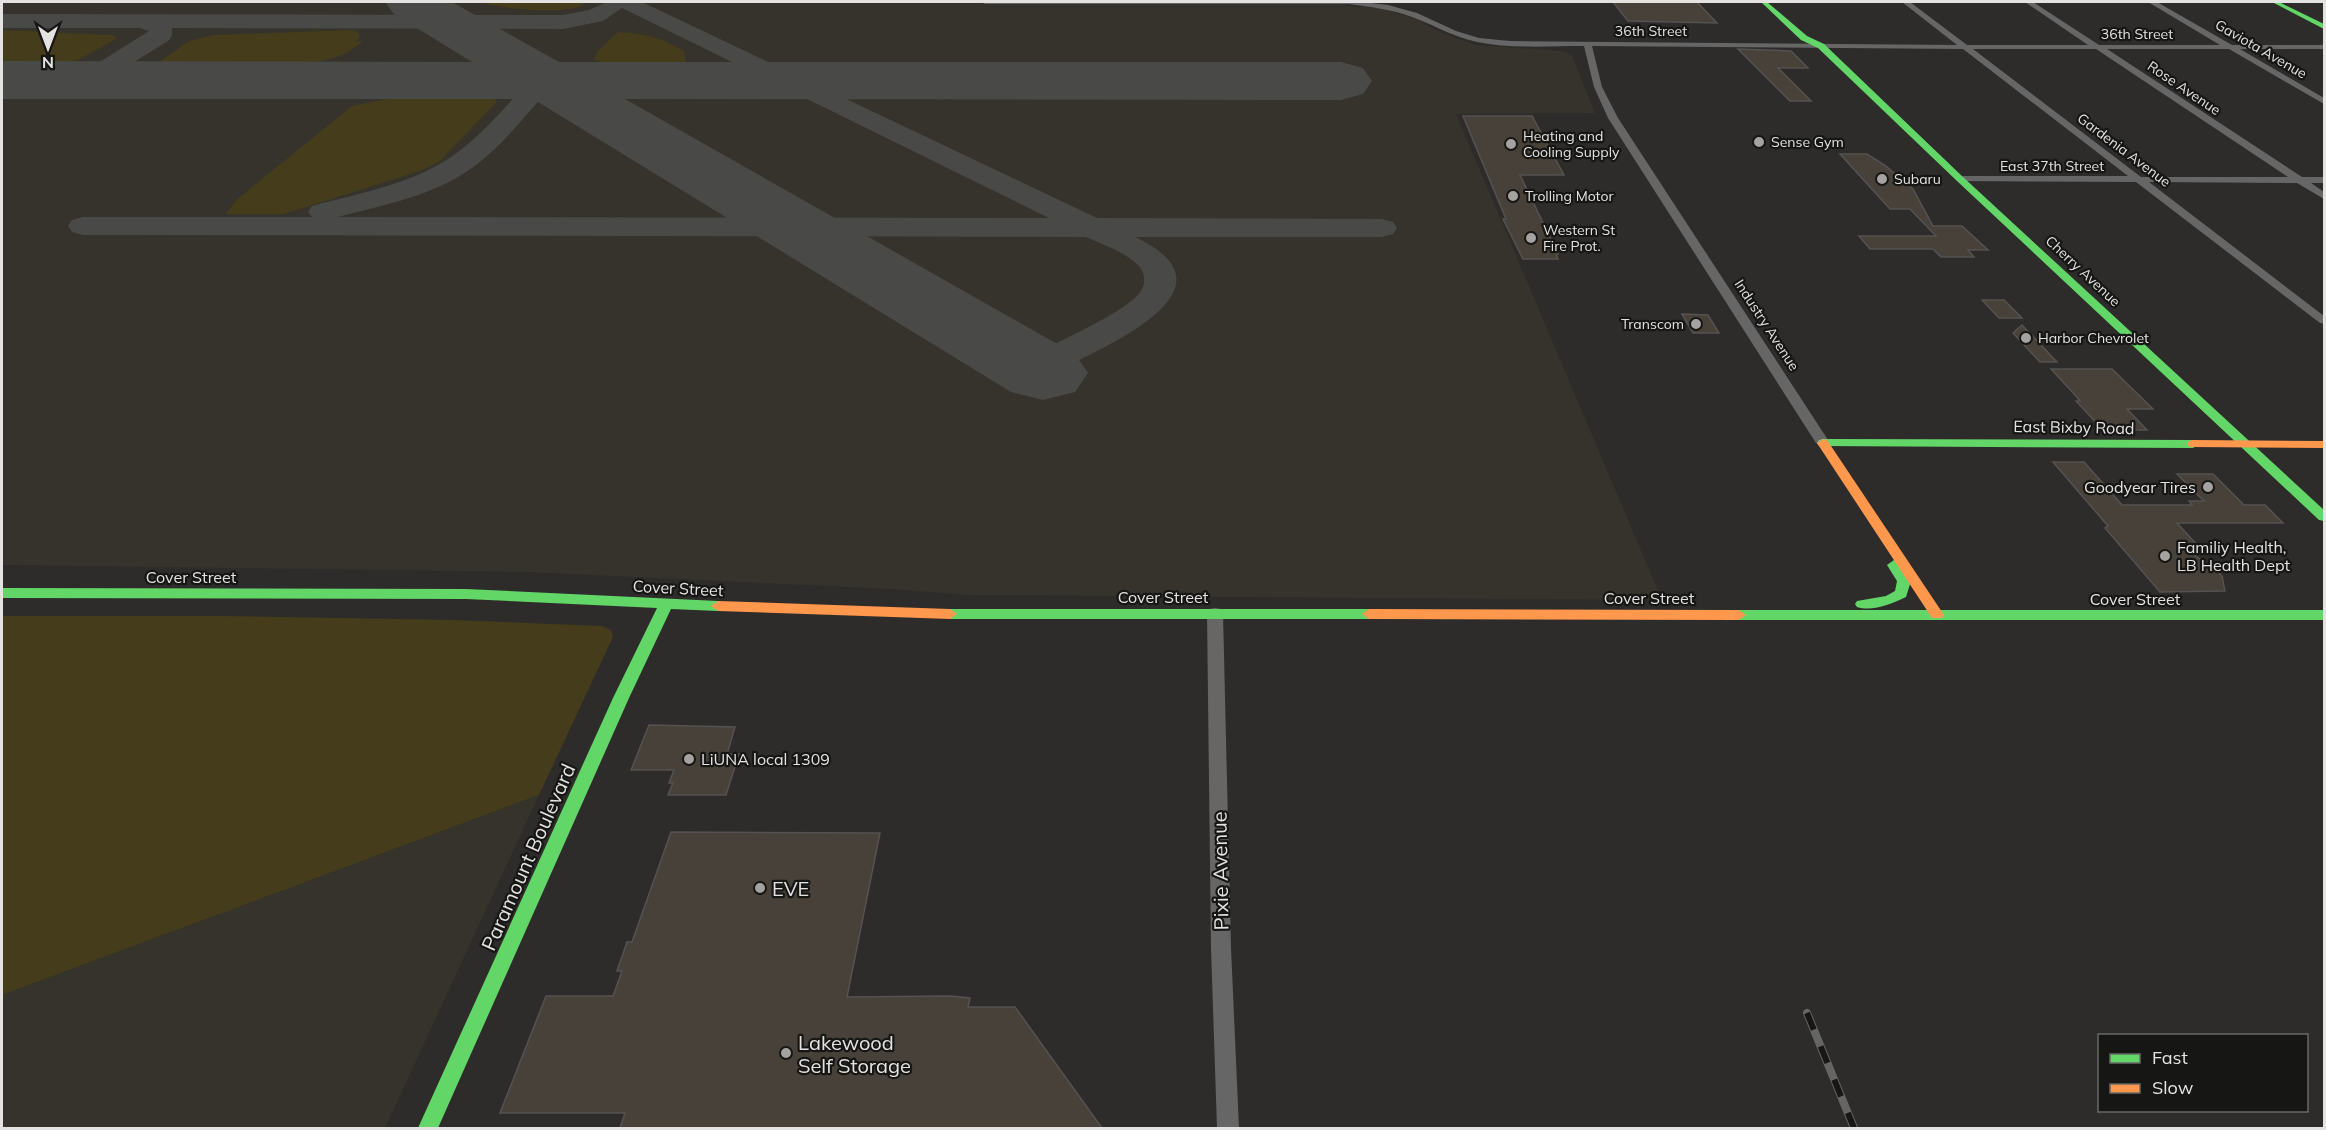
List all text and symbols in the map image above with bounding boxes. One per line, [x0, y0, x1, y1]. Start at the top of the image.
street label: Gaviota Avenue [2212, 15, 2310, 83]
north arrow [18, 18, 78, 78]
street label: 36th Street [1615, 22, 1687, 40]
street label: 36th Street [2101, 25, 2173, 43]
text: N [42, 53, 54, 73]
street label: Rose Avenue [2144, 57, 2224, 119]
street label: Gardenia Avenue [2074, 109, 2174, 191]
place label: Heating and Cooling Supply [1523, 127, 1620, 161]
place label: Sense Gym [1771, 133, 1844, 151]
marker: Sense Gym [1752, 135, 1766, 149]
marker: Heating and Cooling Supply [1504, 137, 1518, 151]
street label: East 37th Street [2000, 157, 2104, 175]
place label: Subaru [1894, 170, 1941, 188]
marker: Subaru [1875, 172, 1889, 186]
place label: Trolling Motor [1525, 187, 1614, 205]
marker: Trolling Motor [1506, 189, 1520, 203]
place label: Western St Fire Prot. [1543, 221, 1615, 255]
marker: Western St Fire Prot. [1524, 231, 1538, 245]
street label: Cherry Avenue [2042, 232, 2124, 310]
street label: Industry Avenue [1731, 276, 1803, 374]
place label: Transcom [1621, 315, 1684, 333]
marker: Transcom [1689, 317, 1703, 331]
place label: Harbor Chevrolet [2038, 329, 2149, 347]
marker: Harbor Chevrolet [2019, 331, 2033, 345]
street label: East Bixby Road [2013, 416, 2135, 438]
place label: Goodyear Tires [2084, 477, 2196, 497]
marker: Goodyear Tires [2201, 480, 2215, 494]
place label: Familiy Health, LB Health Dept [2177, 537, 2290, 575]
marker: Familiy Health, LB Health Dept [2158, 549, 2172, 563]
street label: Cover Street [146, 567, 237, 587]
street label: Cover Street [632, 576, 724, 600]
street label: Cover Street [1118, 587, 1209, 607]
street label: Cover Street [1604, 588, 1695, 608]
street label: Cover Street [2090, 589, 2181, 609]
place label: LiUNA local 1309 [701, 749, 830, 769]
marker: LiUNA local 1309 [682, 752, 696, 766]
street label: Paramount Boulevard [476, 760, 580, 954]
street label: Pixie Avenue [1206, 811, 1234, 931]
place label: EVE [772, 876, 809, 901]
marker: EVE [753, 881, 767, 895]
place label: Lakewood Self Storage [798, 1030, 911, 1078]
legend [2098, 1034, 2308, 1112]
marker: Lakewood Self Storage [779, 1046, 793, 1060]
text: Fast [2152, 1046, 2188, 1069]
text: Slow [2152, 1076, 2194, 1099]

